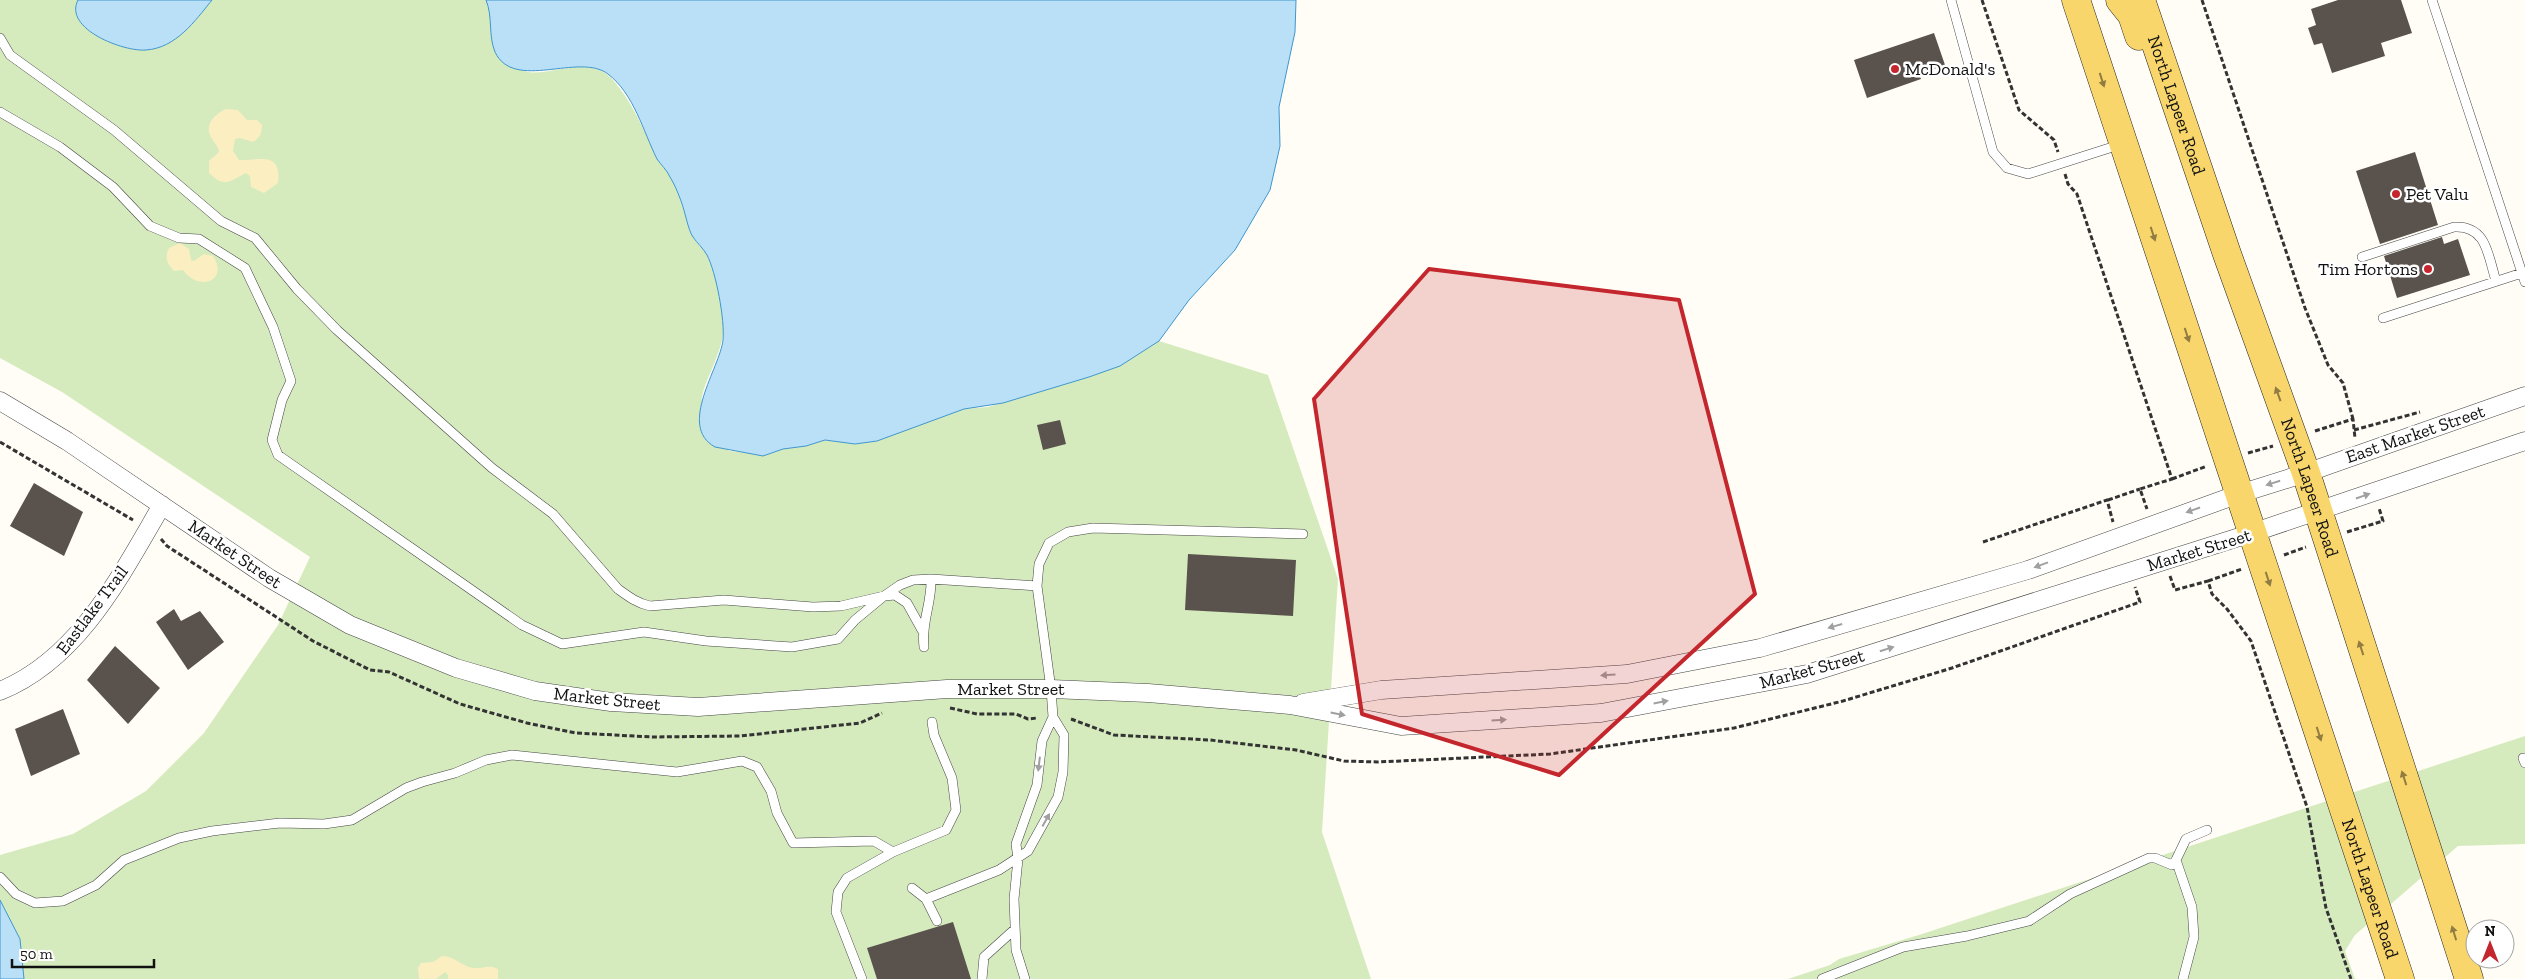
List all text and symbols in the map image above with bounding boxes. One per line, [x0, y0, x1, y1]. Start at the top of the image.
street label: North Lapeer Road [2143, 33, 2210, 178]
place label: McDonald's [1905, 58, 1995, 80]
marker: McDonald's [1889, 63, 1901, 75]
one-way arrow [2099, 72, 2106, 87]
place label: Pet Valu [2406, 183, 2469, 205]
marker: Pet Valu [2390, 188, 2402, 200]
one-way arrow [2149, 227, 2157, 242]
place label: Tim Hortons [2318, 258, 2418, 280]
marker: Tim Hortons [2422, 263, 2434, 275]
one-way arrow [2184, 328, 2191, 343]
one-way arrow [2274, 387, 2281, 402]
street label: East Market Street [2343, 400, 2488, 468]
street label: North Lapeer Road [2276, 415, 2343, 560]
one-way arrow [2265, 480, 2280, 488]
one-way arrow [2356, 491, 2371, 499]
one-way arrow [2186, 507, 2201, 514]
street label: Market Street [184, 515, 286, 593]
street label: Market Street [2144, 524, 2254, 576]
street label: Eastlake Trail [51, 561, 133, 659]
one-way arrow [2033, 562, 2048, 569]
one-way arrow [2264, 572, 2272, 587]
one-way arrow [1827, 623, 1842, 631]
one-way arrow [2357, 640, 2365, 655]
street label: Market Street [1757, 644, 1867, 694]
one-way arrow [1879, 645, 1894, 652]
one-way arrow [1599, 671, 1615, 679]
street label: Market Street [957, 678, 1065, 700]
street label: Market Street [552, 682, 662, 716]
one-way arrow [1653, 698, 1668, 706]
one-way arrow [1331, 710, 1346, 718]
one-way arrow [1492, 715, 1508, 723]
one-way arrow [2315, 726, 2323, 741]
one-way arrow [1035, 756, 1043, 772]
one-way arrow [2400, 770, 2408, 785]
one-way arrow [1041, 813, 1050, 827]
street label: North Lapeer Road [2337, 816, 2403, 961]
north arrow [2465, 919, 2515, 969]
text: N [2485, 923, 2496, 940]
one-way arrow [2450, 925, 2458, 940]
scale bar [12, 936, 155, 968]
text: 50 m [20, 945, 53, 963]

